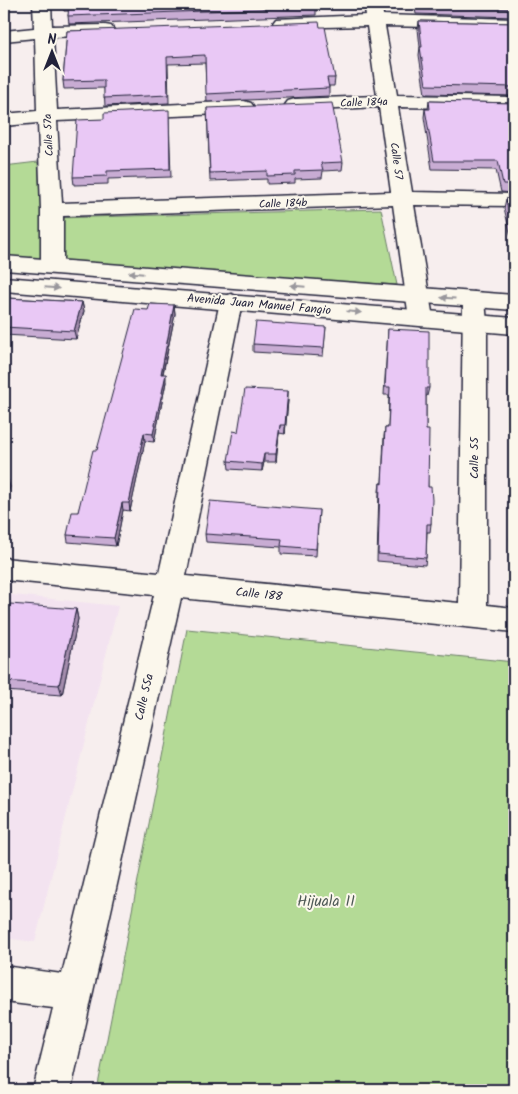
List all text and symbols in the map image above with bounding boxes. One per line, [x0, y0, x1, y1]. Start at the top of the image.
north arrow [28, 28, 78, 78]
text: N [48, 29, 57, 51]
street label: Calle 184a [340, 93, 388, 113]
street label: Calle 57a [39, 113, 59, 157]
street label: Calle 57 [384, 141, 408, 182]
street label: Calle 184b [259, 194, 308, 214]
one-way arrow [128, 269, 144, 277]
one-way arrow [290, 282, 306, 290]
one-way arrow [45, 284, 61, 292]
street label: Avenida Juan Manuel Fangio [186, 289, 332, 320]
one-way arrow [440, 294, 456, 302]
one-way arrow [346, 308, 362, 316]
street label: Calle 55 [465, 436, 484, 479]
street label: Calle 188 [235, 583, 284, 606]
street label: Calle 55a [130, 672, 159, 722]
park label: Hijuala II [297, 890, 355, 914]

